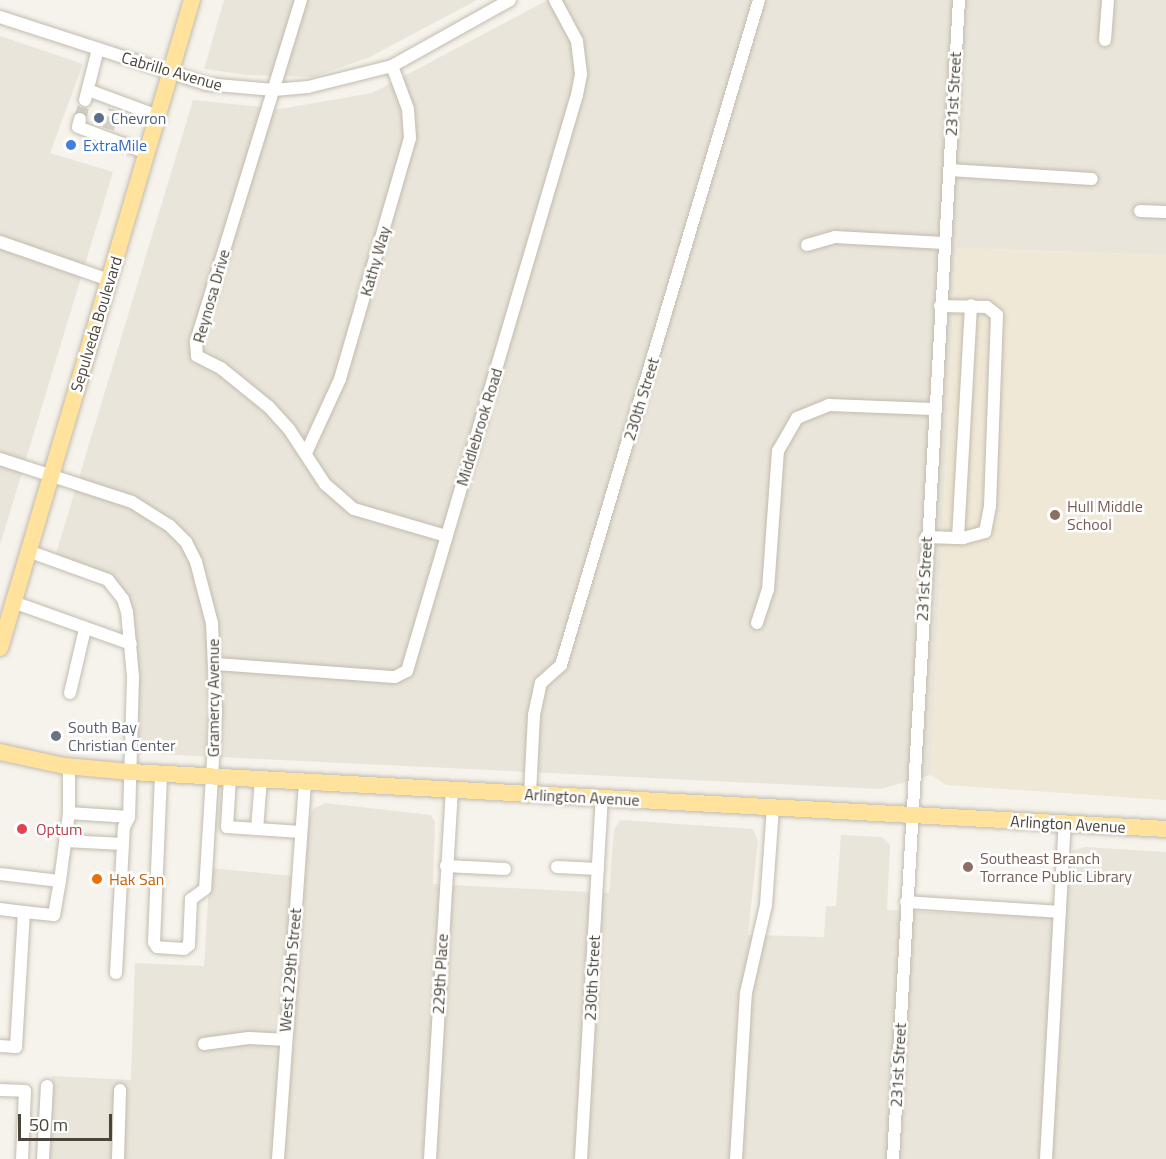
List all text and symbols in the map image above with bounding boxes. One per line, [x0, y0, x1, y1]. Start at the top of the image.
street label: Cabrillo Avenue [120, 47, 224, 95]
street label: 231st Street [941, 51, 965, 137]
place label: Chevron [111, 108, 166, 128]
marker: Chevron [92, 111, 106, 125]
place label: ExtraMile [83, 135, 147, 155]
marker: ExtraMile [64, 138, 78, 152]
street label: Kathy Way [356, 224, 394, 298]
street label: Reynosa Drive [188, 247, 234, 345]
street label: Sepulveda Boulevard [66, 254, 126, 394]
street label: 230th Street [619, 355, 663, 443]
street label: Middlebrook Road [452, 366, 506, 488]
place label: Hull Middle School [1067, 496, 1143, 534]
marker: Hull Middle School [1048, 508, 1062, 522]
street label: 231st Street [912, 536, 936, 622]
street label: Gramercy Avenue [203, 639, 223, 757]
place label: South Bay Christian Center [68, 717, 175, 755]
marker: South Bay Christian Center [49, 729, 63, 743]
street label: Arlington Avenue [524, 784, 640, 810]
street label: Arlington Avenue [1010, 811, 1126, 837]
place label: Optum [36, 819, 82, 839]
marker: Optum [13, 820, 31, 838]
place label: Southeast Branch Torrance Public Library [980, 848, 1132, 886]
marker: Southeast Branch Torrance Public Library [961, 860, 975, 874]
place label: Hak San [109, 869, 164, 889]
marker: Hak San [90, 872, 104, 886]
street label: West 229th Street [275, 907, 305, 1033]
street label: 229th Place [428, 933, 452, 1015]
street label: 230th Street [580, 935, 604, 1021]
street label: 231st Street [886, 1022, 910, 1108]
scale bar [21, 1102, 116, 1140]
text: 50 m [29, 1111, 68, 1138]

